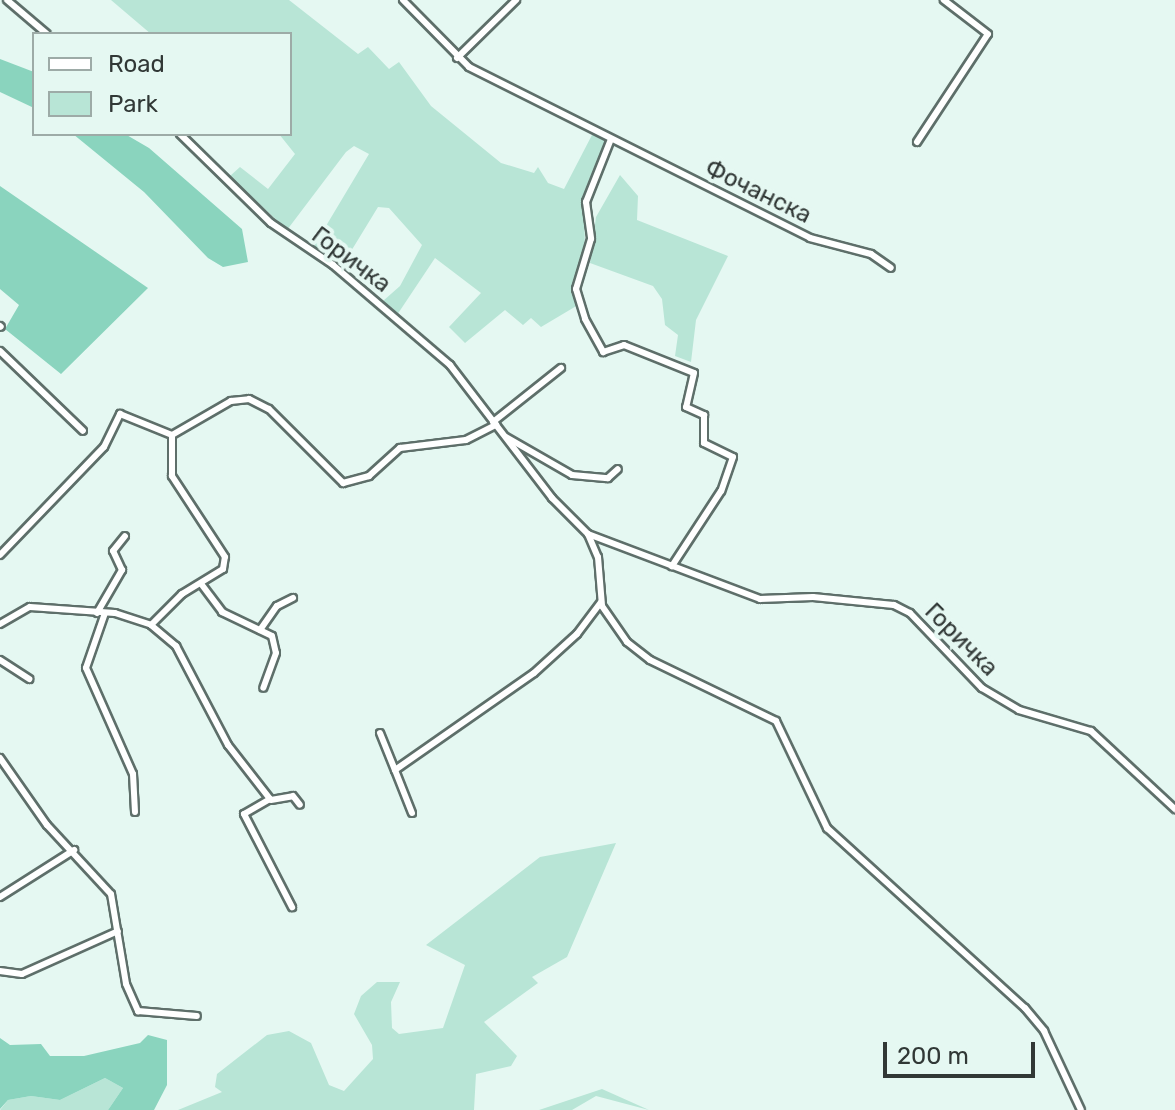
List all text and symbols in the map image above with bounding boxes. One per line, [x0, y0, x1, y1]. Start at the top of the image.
legend [32, 32, 292, 136]
text: Road [108, 50, 165, 78]
text: Park [108, 90, 158, 118]
street label: Фочанска [700, 154, 816, 230]
street label: Горичка [306, 221, 396, 299]
street label: Горичка [918, 597, 1004, 683]
scale bar [887, 1026, 1039, 1076]
text: 200 m [897, 1042, 969, 1070]

